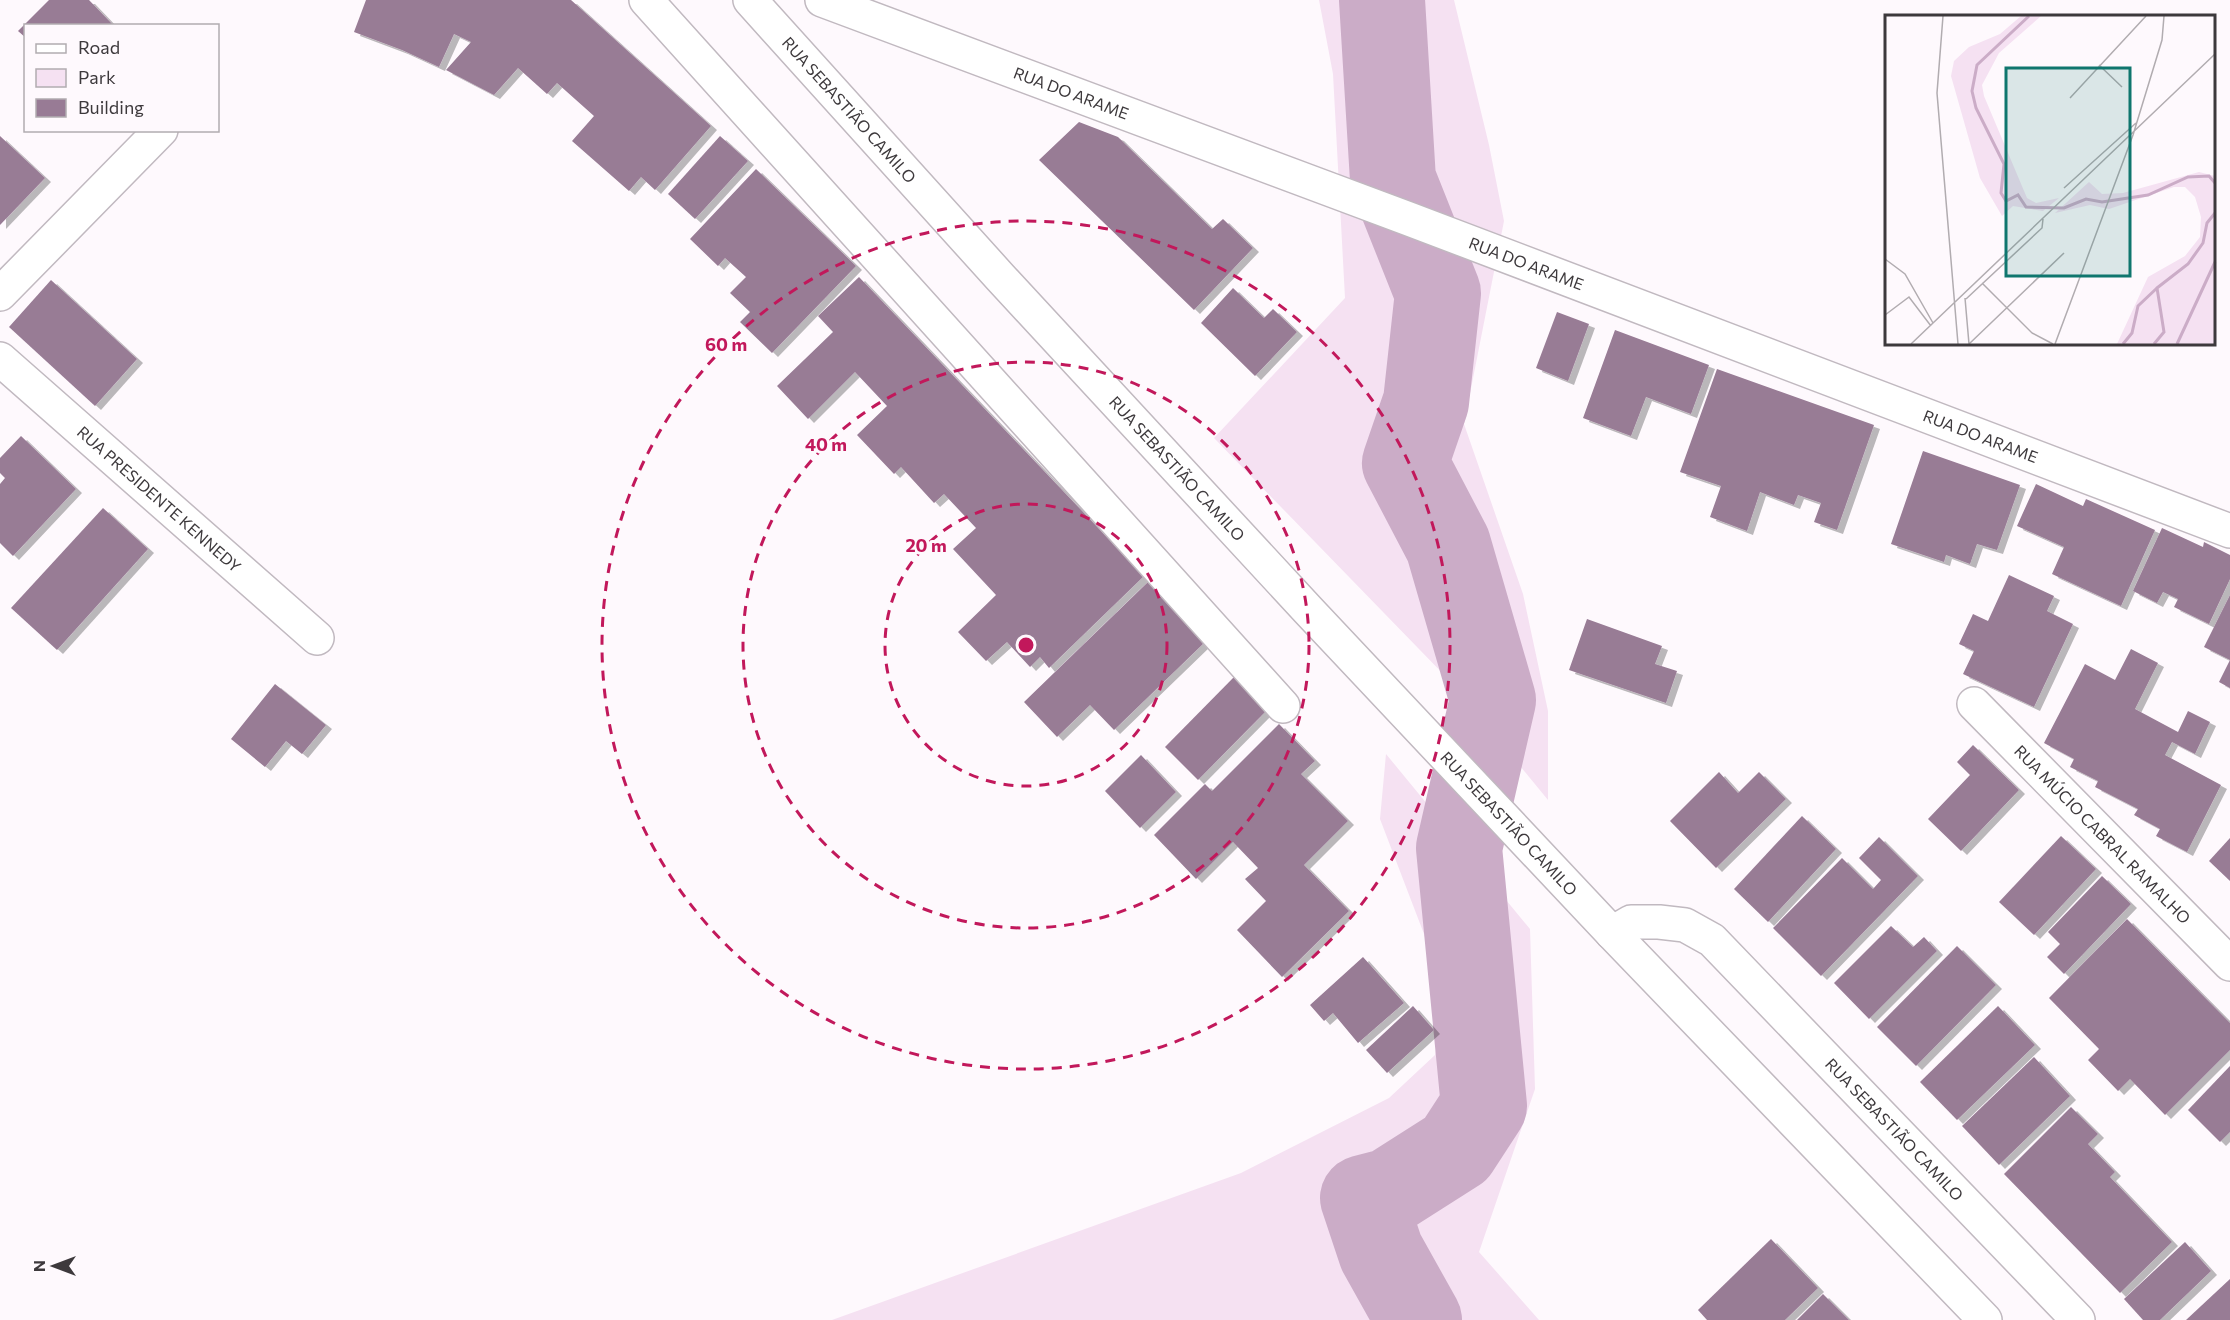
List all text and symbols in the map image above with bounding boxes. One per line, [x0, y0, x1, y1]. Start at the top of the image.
inset map [1885, 15, 2215, 345]
legend [24, 24, 219, 132]
street label: RUA SEBASTIÃO CAMILO [779, 32, 920, 187]
text: Road [78, 36, 120, 58]
street label: RUA DO ARAME [1011, 62, 1132, 123]
text: Park [78, 66, 116, 88]
text: Building [78, 96, 144, 118]
street label: RUA DO ARAME [1466, 233, 1587, 294]
text: 60 m [705, 333, 747, 355]
street label: RUA SEBASTIÃO CAMILO [1106, 392, 1249, 545]
street label: RUA DO ARAME [1921, 405, 2041, 466]
street label: RUA PRESIDENTE KENNEDY [74, 422, 246, 576]
text: 40 m [805, 433, 847, 455]
text: 20 m [905, 534, 947, 556]
centre of rings [1016, 635, 1036, 655]
street label: RUA MÚCIO CABRAL RAMALHO [2011, 741, 2195, 927]
street label: RUA SEBASTIÃO CAMILO [1437, 747, 1582, 899]
street label: RUA SEBASTIÃO CAMILO [1822, 1054, 1968, 1204]
north arrow [24, 1236, 84, 1296]
text: N [29, 1260, 48, 1272]

